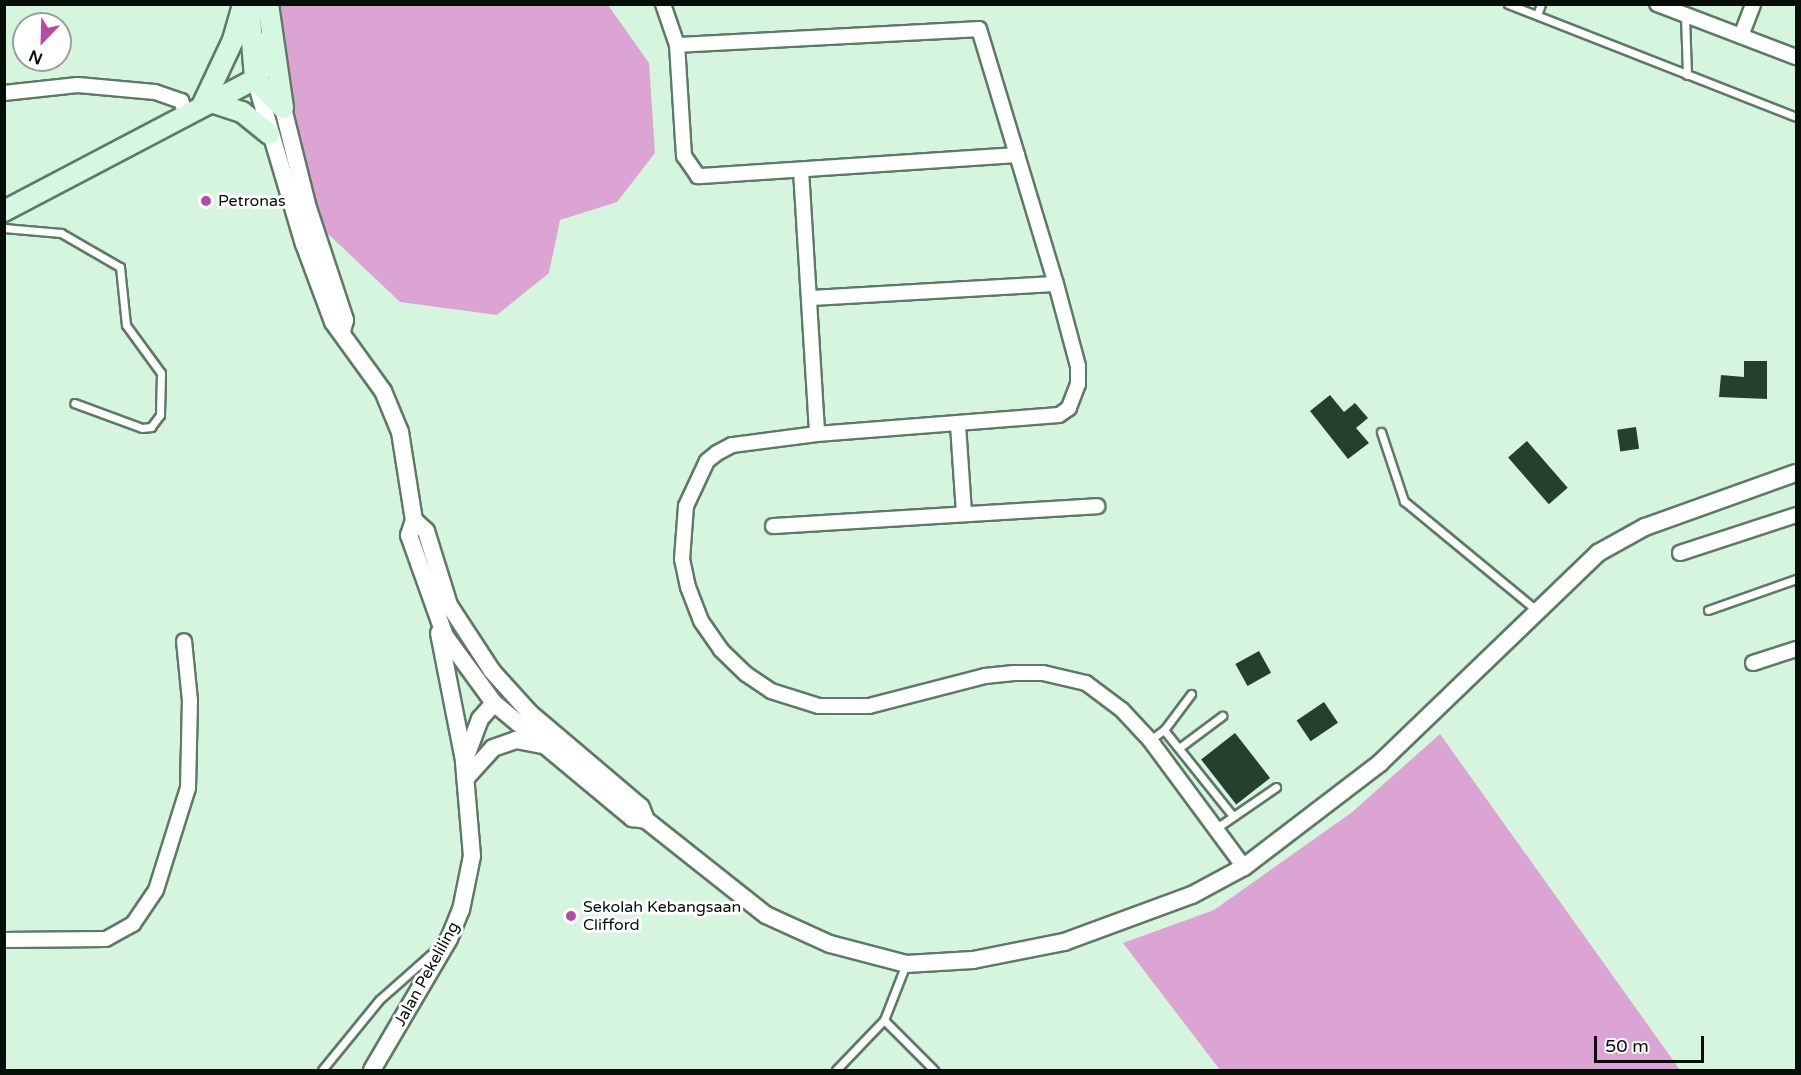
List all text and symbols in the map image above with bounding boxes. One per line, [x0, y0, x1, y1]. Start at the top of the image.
north arrow [12, 12, 72, 72]
text: N [26, 45, 46, 68]
place label: Petronas [218, 191, 286, 211]
marker: Petronas [199, 194, 213, 208]
place label: Sekolah Kebangsaan Clifford [583, 897, 741, 935]
marker: Sekolah Kebangsaan Clifford [564, 909, 578, 923]
street label: Jalan Pekeliling [390, 918, 464, 1030]
scale bar [1597, 1024, 1706, 1062]
text: 50 m [1605, 1035, 1649, 1057]

